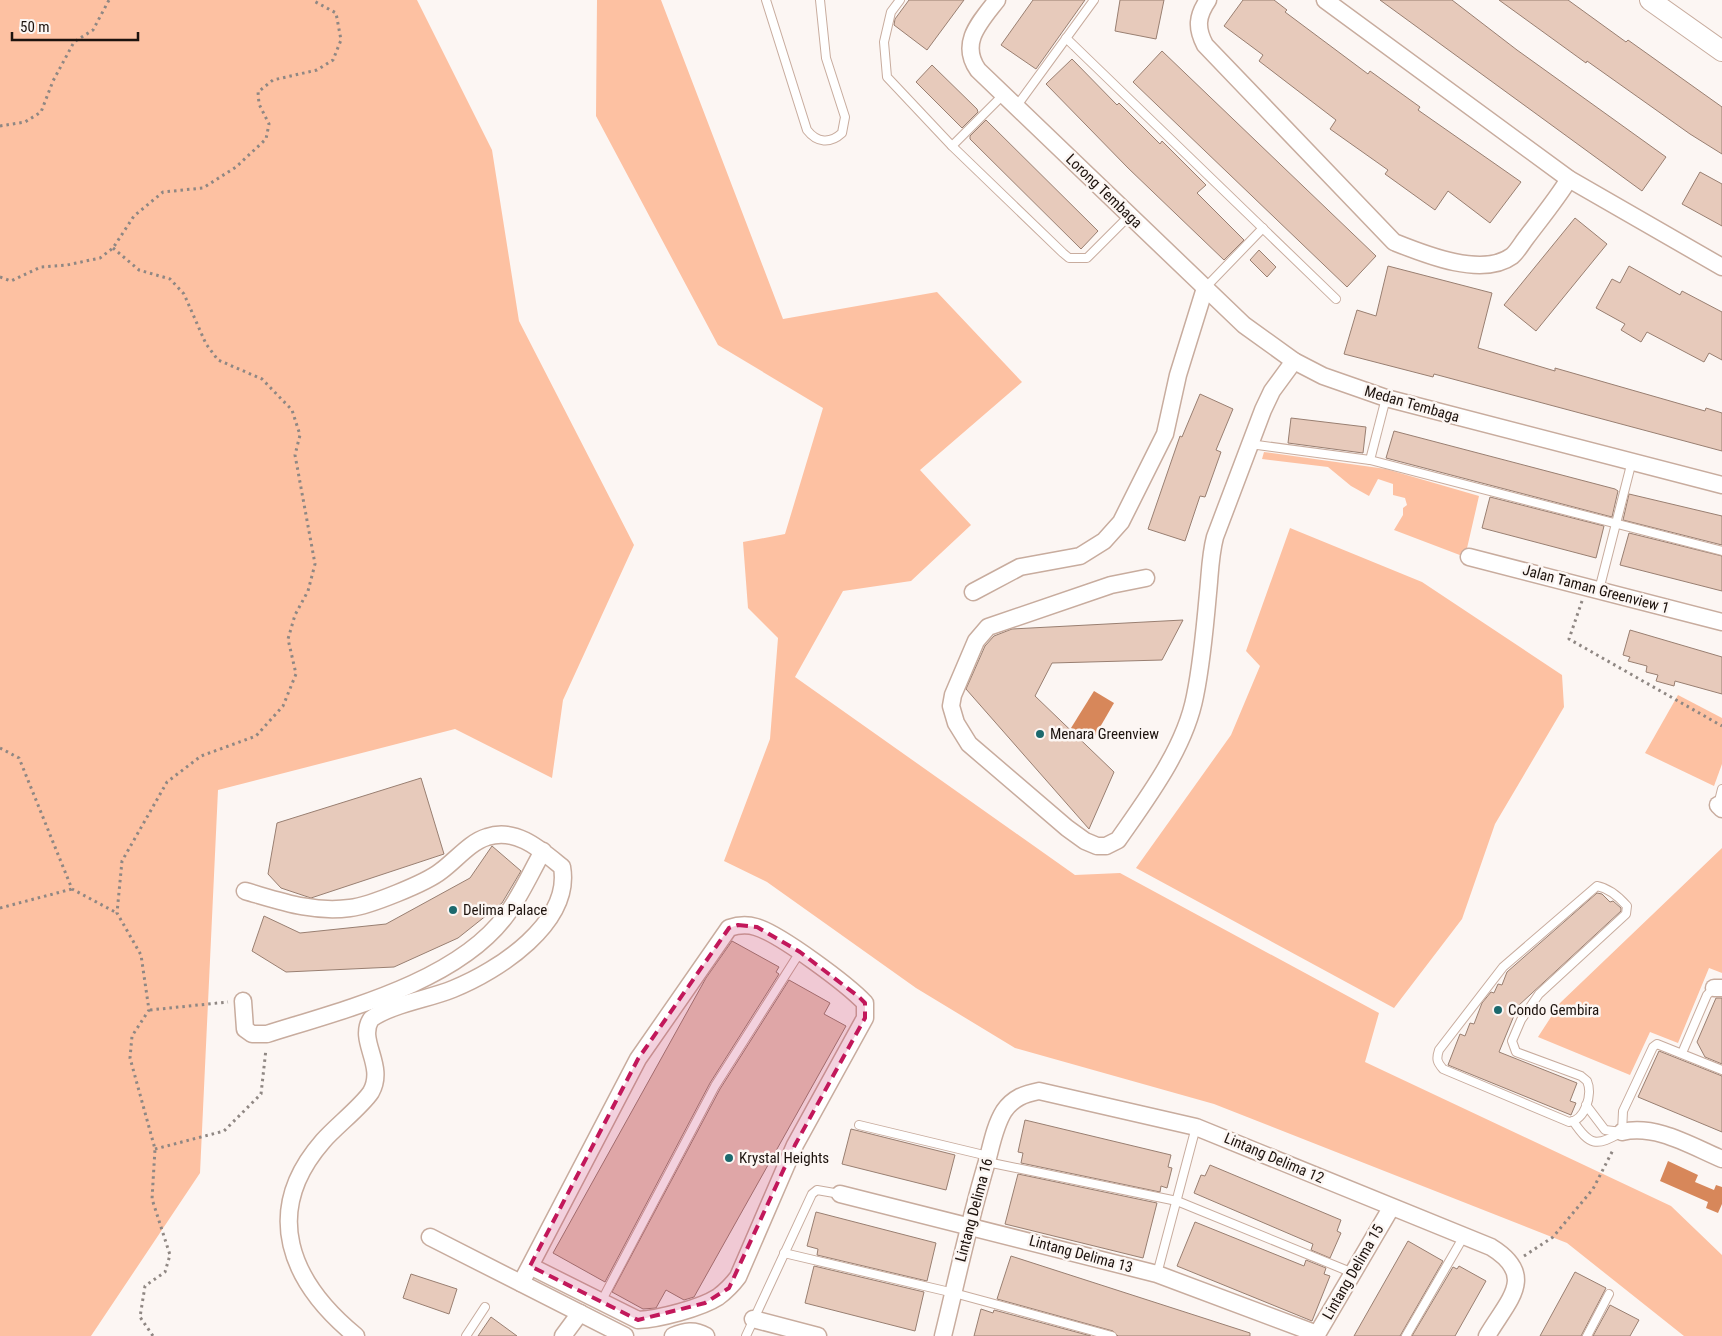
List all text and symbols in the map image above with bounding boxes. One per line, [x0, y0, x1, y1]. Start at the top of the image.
scale bar [12, 10, 139, 42]
text: 50 m [20, 18, 50, 36]
street label: Lorong Tembaga [1062, 150, 1146, 232]
street label: Medan Tembaga [1362, 382, 1462, 426]
street label: Jalan Taman Greenview 1 [1521, 561, 1671, 617]
place label: Menara Greenview [1050, 725, 1159, 743]
marker: Menara Greenview [1034, 728, 1046, 740]
place label: Delima Palace [463, 901, 547, 919]
marker: Delima Palace [447, 904, 459, 916]
place label: Condo Gembira [1508, 1001, 1599, 1019]
marker: Condo Gembira [1492, 1004, 1504, 1016]
street label: Lintang Delima 12 [1221, 1129, 1327, 1187]
place label: Krystal Heights [739, 1149, 829, 1167]
marker: Krystal Heights [723, 1152, 735, 1164]
street label: Lintang Delima 16 [951, 1156, 997, 1264]
street label: Lintang Delima 15 [1319, 1221, 1387, 1323]
street label: Lintang Delima 13 [1027, 1231, 1135, 1277]

